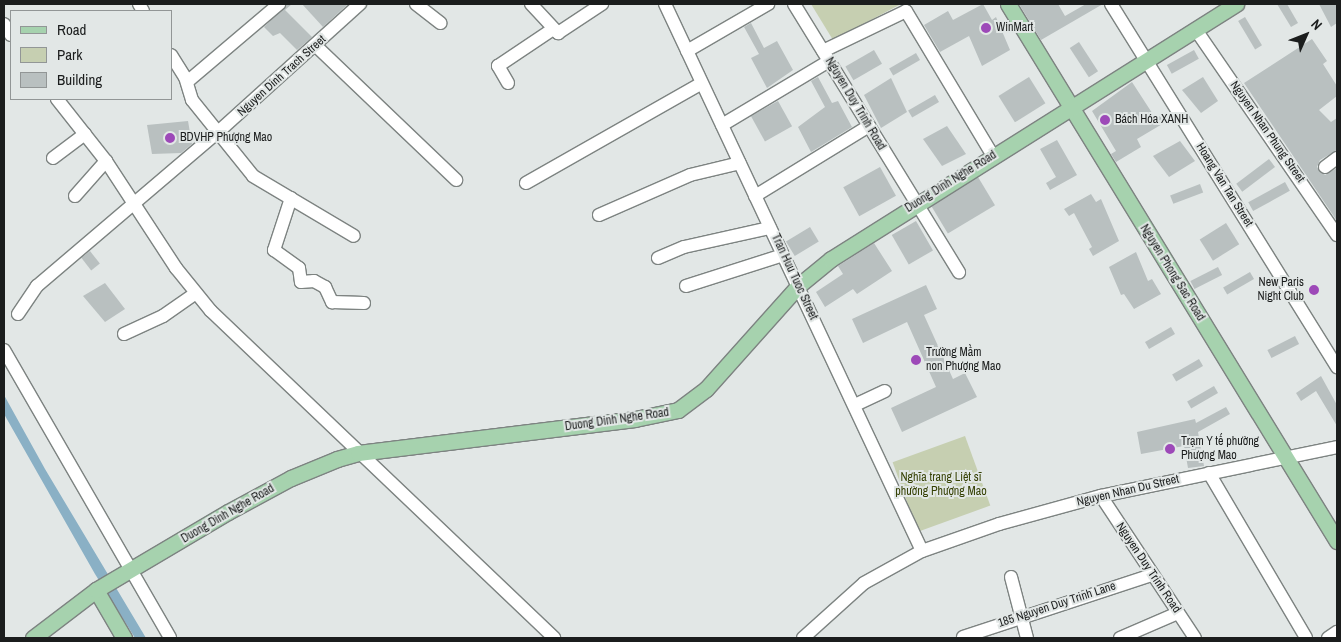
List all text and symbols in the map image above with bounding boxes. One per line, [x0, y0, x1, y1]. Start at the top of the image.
legend [10, 10, 172, 100]
north arrow [1281, 10, 1331, 60]
text: N [1307, 15, 1326, 34]
text: Road [57, 19, 86, 40]
place label: WinMart [996, 21, 1033, 35]
marker: WinMart [980, 22, 992, 34]
street label: Nguyen Dinh Trach Street [235, 33, 329, 119]
text: Park [57, 44, 82, 65]
street label: Nguyen Duy Trinh Road [822, 55, 888, 153]
text: Building [57, 69, 102, 90]
street label: Nguyen Nhan Phung Street [1227, 79, 1307, 185]
place label: Bách Hóa XANH [1115, 113, 1188, 127]
marker: Bách Hóa XANH [1099, 114, 1111, 126]
place label: BDVHP Phượng Mao [180, 131, 272, 145]
marker: BDVHP Phượng Mao [164, 132, 176, 144]
street label: Hoang Van Tan Street [1192, 140, 1256, 230]
street label: Duong Dinh Nghe Road [903, 148, 999, 216]
street label: Nguyen Phong Sac Road [1136, 222, 1208, 324]
street label: Tran Huu Tuoc Street [768, 232, 820, 322]
place label: New Paris Night Club [1258, 276, 1304, 304]
marker: New Paris Night Club [1308, 284, 1320, 296]
place label: Trường Mầm non Phượng Mao [926, 346, 1001, 374]
marker: Trường Mầm non Phượng Mao [910, 354, 922, 366]
street label: Duong Dinh Nghe Road [564, 406, 670, 434]
place label: Trạm Y tế phường Phượng Mao [1181, 435, 1259, 463]
marker: Trạm Y tế phường Phượng Mao [1163, 442, 1177, 456]
park label: Nghĩa trang Liệt sĩ phường Phượng Mao [895, 471, 987, 499]
street label: Nguyen Nhan Du Street [1075, 472, 1181, 510]
street label: Duong Dinh Nghe Road [179, 482, 277, 546]
street label: Nguyen Duy Trinh Road [1112, 520, 1184, 616]
street label: 185 Nguyen Duy Trinh Lane [996, 579, 1118, 631]

